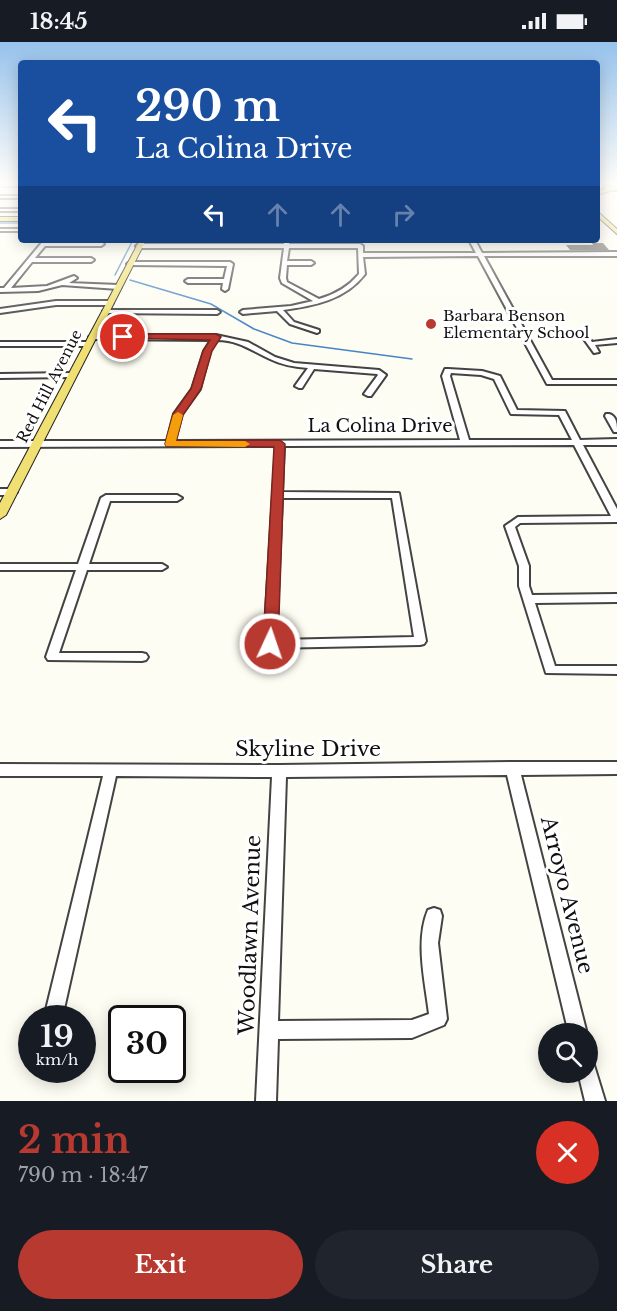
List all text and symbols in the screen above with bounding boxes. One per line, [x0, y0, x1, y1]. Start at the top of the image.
text: 18:45 [30, 8, 88, 35]
text: 290 m [135, 80, 280, 132]
icon: left [36, 84, 114, 162]
text: La Colina Drive [135, 132, 353, 165]
icon: left [198, 198, 231, 231]
icon: ahead [261, 198, 294, 231]
icon: ahead [324, 198, 357, 231]
icon: right [387, 198, 420, 231]
place label: Barbara Benson Elementary School [443, 306, 590, 342]
pin [97, 311, 148, 362]
marker: Barbara Benson Elementary School [424, 317, 438, 331]
icon: arrive [106, 320, 139, 353]
street label: Red Hill Avenue [12, 326, 86, 446]
street label: La Colina Drive [307, 415, 453, 437]
position arrow [238, 612, 302, 676]
street label: Skyline Drive [235, 736, 381, 762]
street label: Arroyo Avenue [535, 813, 599, 976]
street label: Woodlawn Avenue [233, 834, 266, 1037]
speed limit sign: 30 [108, 1005, 186, 1083]
text: 19 [40, 1018, 74, 1055]
map controls [538, 1023, 598, 1083]
button: search [538, 1023, 598, 1083]
text: km/h [36, 1050, 78, 1069]
text: 2 min [18, 1118, 130, 1163]
button: close [536, 1121, 599, 1184]
text: 790 m · 18:47 [18, 1163, 148, 1187]
button: Exit [18, 1230, 303, 1299]
button: Share [315, 1230, 599, 1299]

